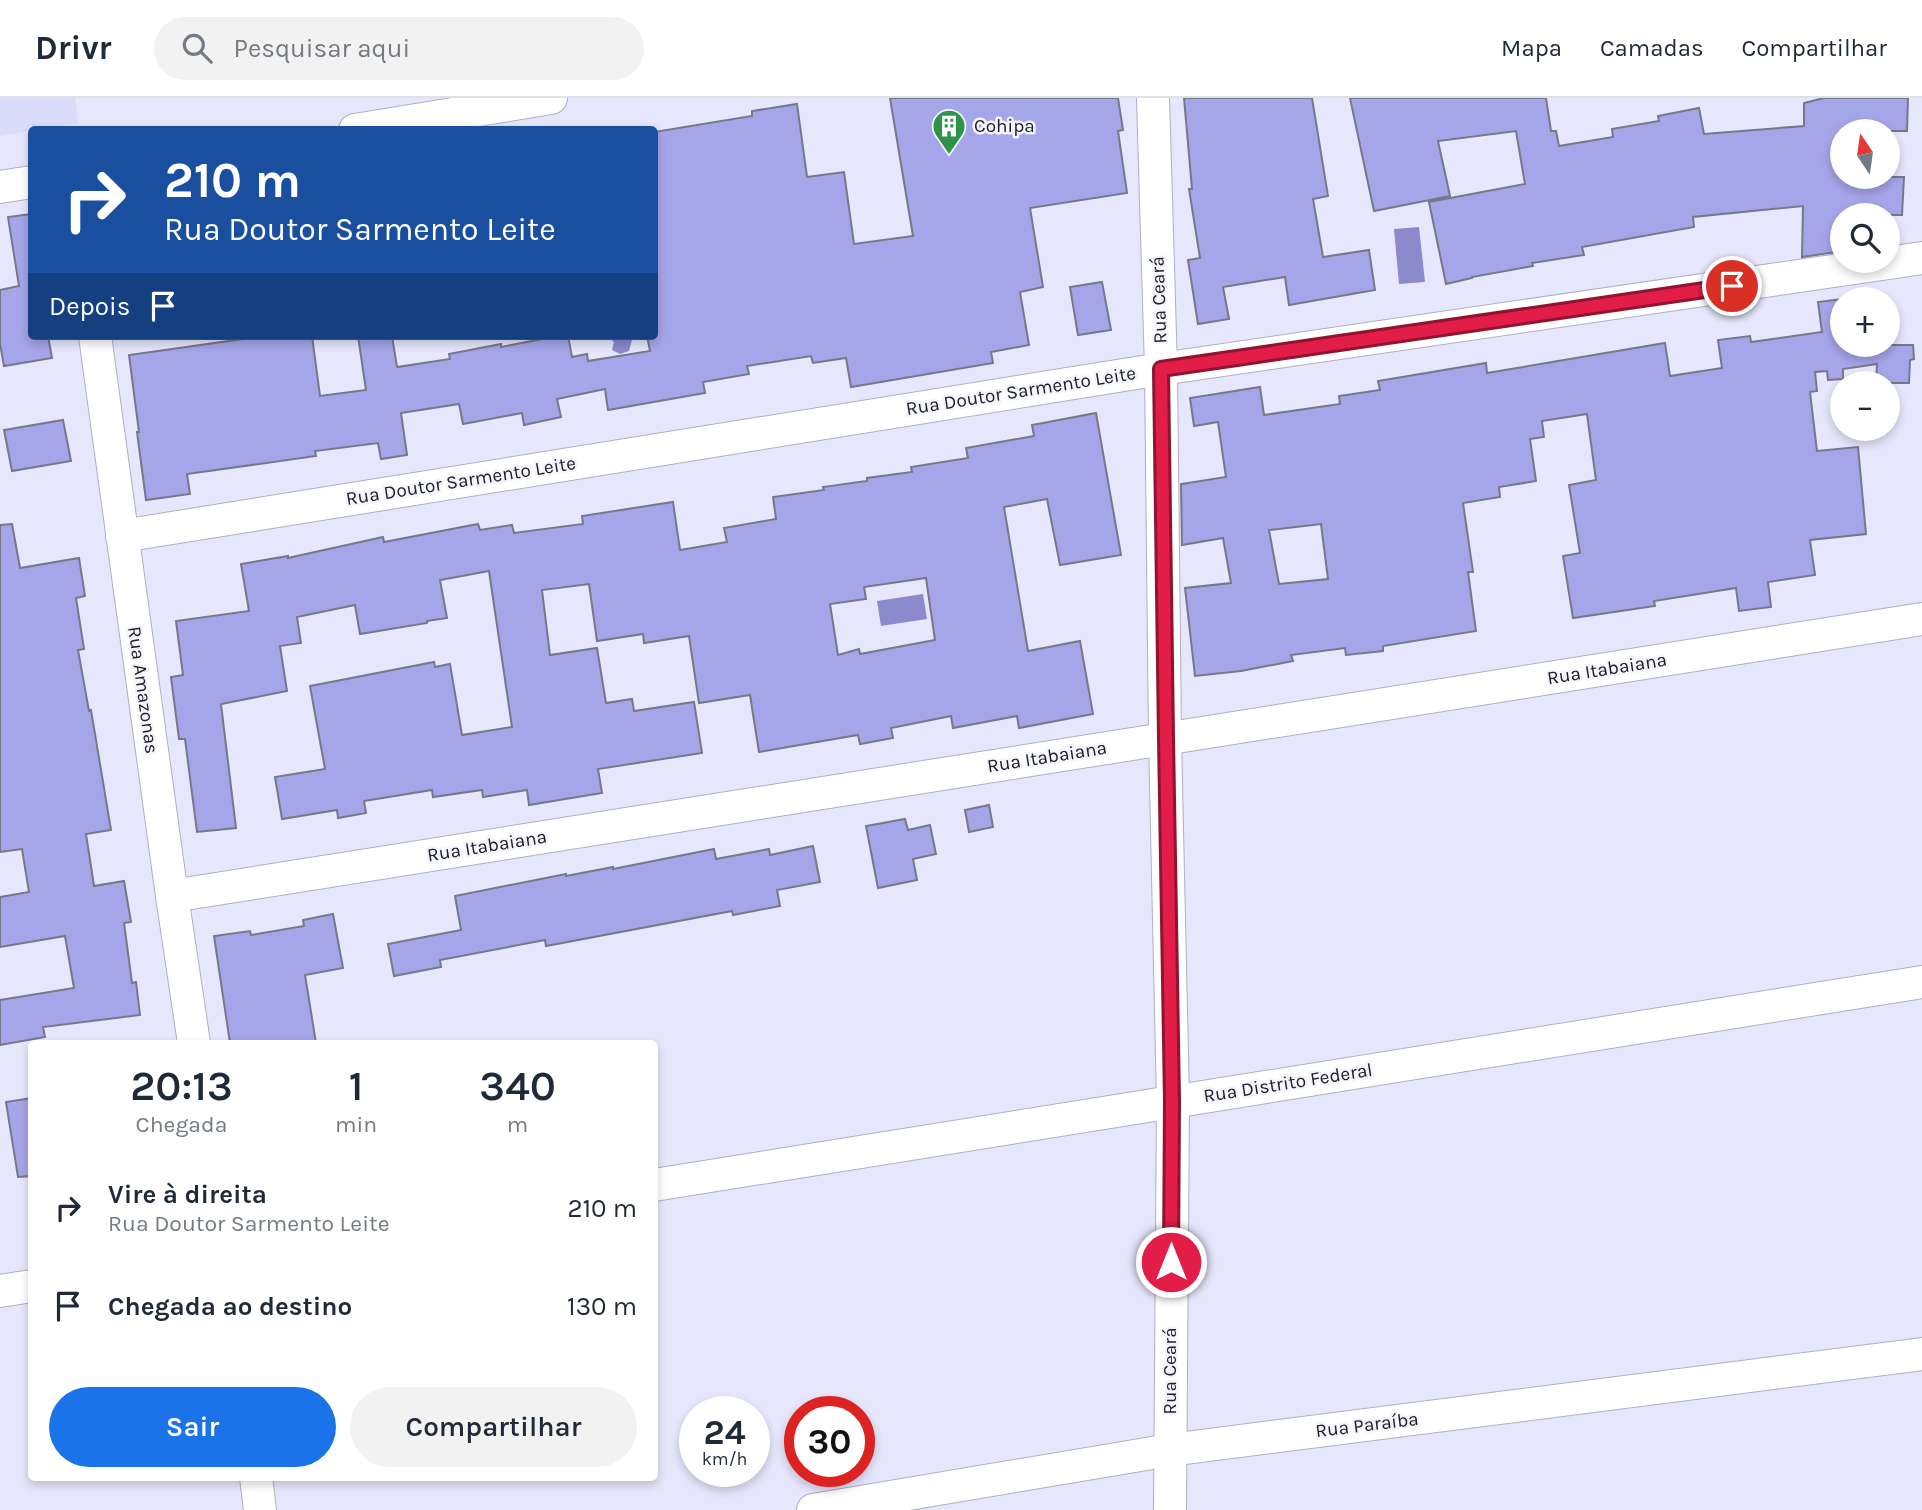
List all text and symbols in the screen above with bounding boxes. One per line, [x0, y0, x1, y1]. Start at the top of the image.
search box [154, 17, 644, 80]
text: Drivr [35, 29, 112, 67]
icon: search [178, 29, 216, 67]
text: Pesquisar aqui [234, 33, 410, 64]
text: Mapa [1501, 34, 1562, 62]
text: Camadas [1600, 34, 1704, 62]
text: Compartilhar [1742, 34, 1887, 62]
building icon: Cohipa [930, 107, 968, 156]
place label: Cohipa [974, 115, 1035, 137]
north arrow [1830, 119, 1900, 189]
map controls [1830, 119, 1900, 441]
text: 210 m [164, 152, 301, 209]
icon: right [49, 154, 140, 245]
button: search [1830, 203, 1900, 273]
text: Rua Doutor Sarmento Leite [164, 211, 556, 248]
street label: Rua Ceará [1146, 256, 1172, 344]
pin [1702, 256, 1762, 316]
icon: arrive [1713, 267, 1751, 305]
icon: arrive [144, 287, 182, 325]
button: + [1830, 287, 1900, 357]
text: Depois [49, 291, 130, 322]
street label: Rua Doutor Sarmento Leite [904, 362, 1138, 420]
button: − [1830, 371, 1900, 441]
street label: Rua Doutor Sarmento Leite [344, 452, 578, 510]
street label: Rua Amazonas [123, 625, 163, 755]
street label: Rua Itabaiana [1546, 649, 1668, 689]
street label: Rua Itabaiana [986, 737, 1108, 777]
street label: Rua Itabaiana [426, 826, 548, 866]
street label: Rua Distrito Federal [1202, 1059, 1374, 1107]
text: 20:13 [130, 1061, 233, 1111]
text: 1 [349, 1061, 363, 1111]
text: 340 [479, 1061, 556, 1111]
text: Chegada [136, 1111, 227, 1138]
text: min [335, 1111, 377, 1138]
text: m [507, 1111, 528, 1138]
text: Vire à direita [108, 1179, 267, 1210]
icon: right [49, 1189, 87, 1227]
text: 210 m [567, 1193, 637, 1224]
text: Rua Doutor Sarmento Leite [108, 1210, 389, 1237]
position arrow [1134, 1225, 1208, 1299]
icon: arrive [49, 1287, 87, 1325]
text: Chegada ao destino [108, 1291, 352, 1322]
text: 130 m [567, 1291, 637, 1322]
street label: Rua Ceará [1159, 1327, 1181, 1415]
button: Sair [49, 1387, 336, 1467]
button: Compartilhar [350, 1387, 637, 1467]
speed limit sign: 30 [784, 1396, 875, 1487]
street label: Rua Paraíba [1314, 1408, 1420, 1442]
text: 24 [704, 1412, 746, 1453]
text: km/h [702, 1448, 747, 1470]

